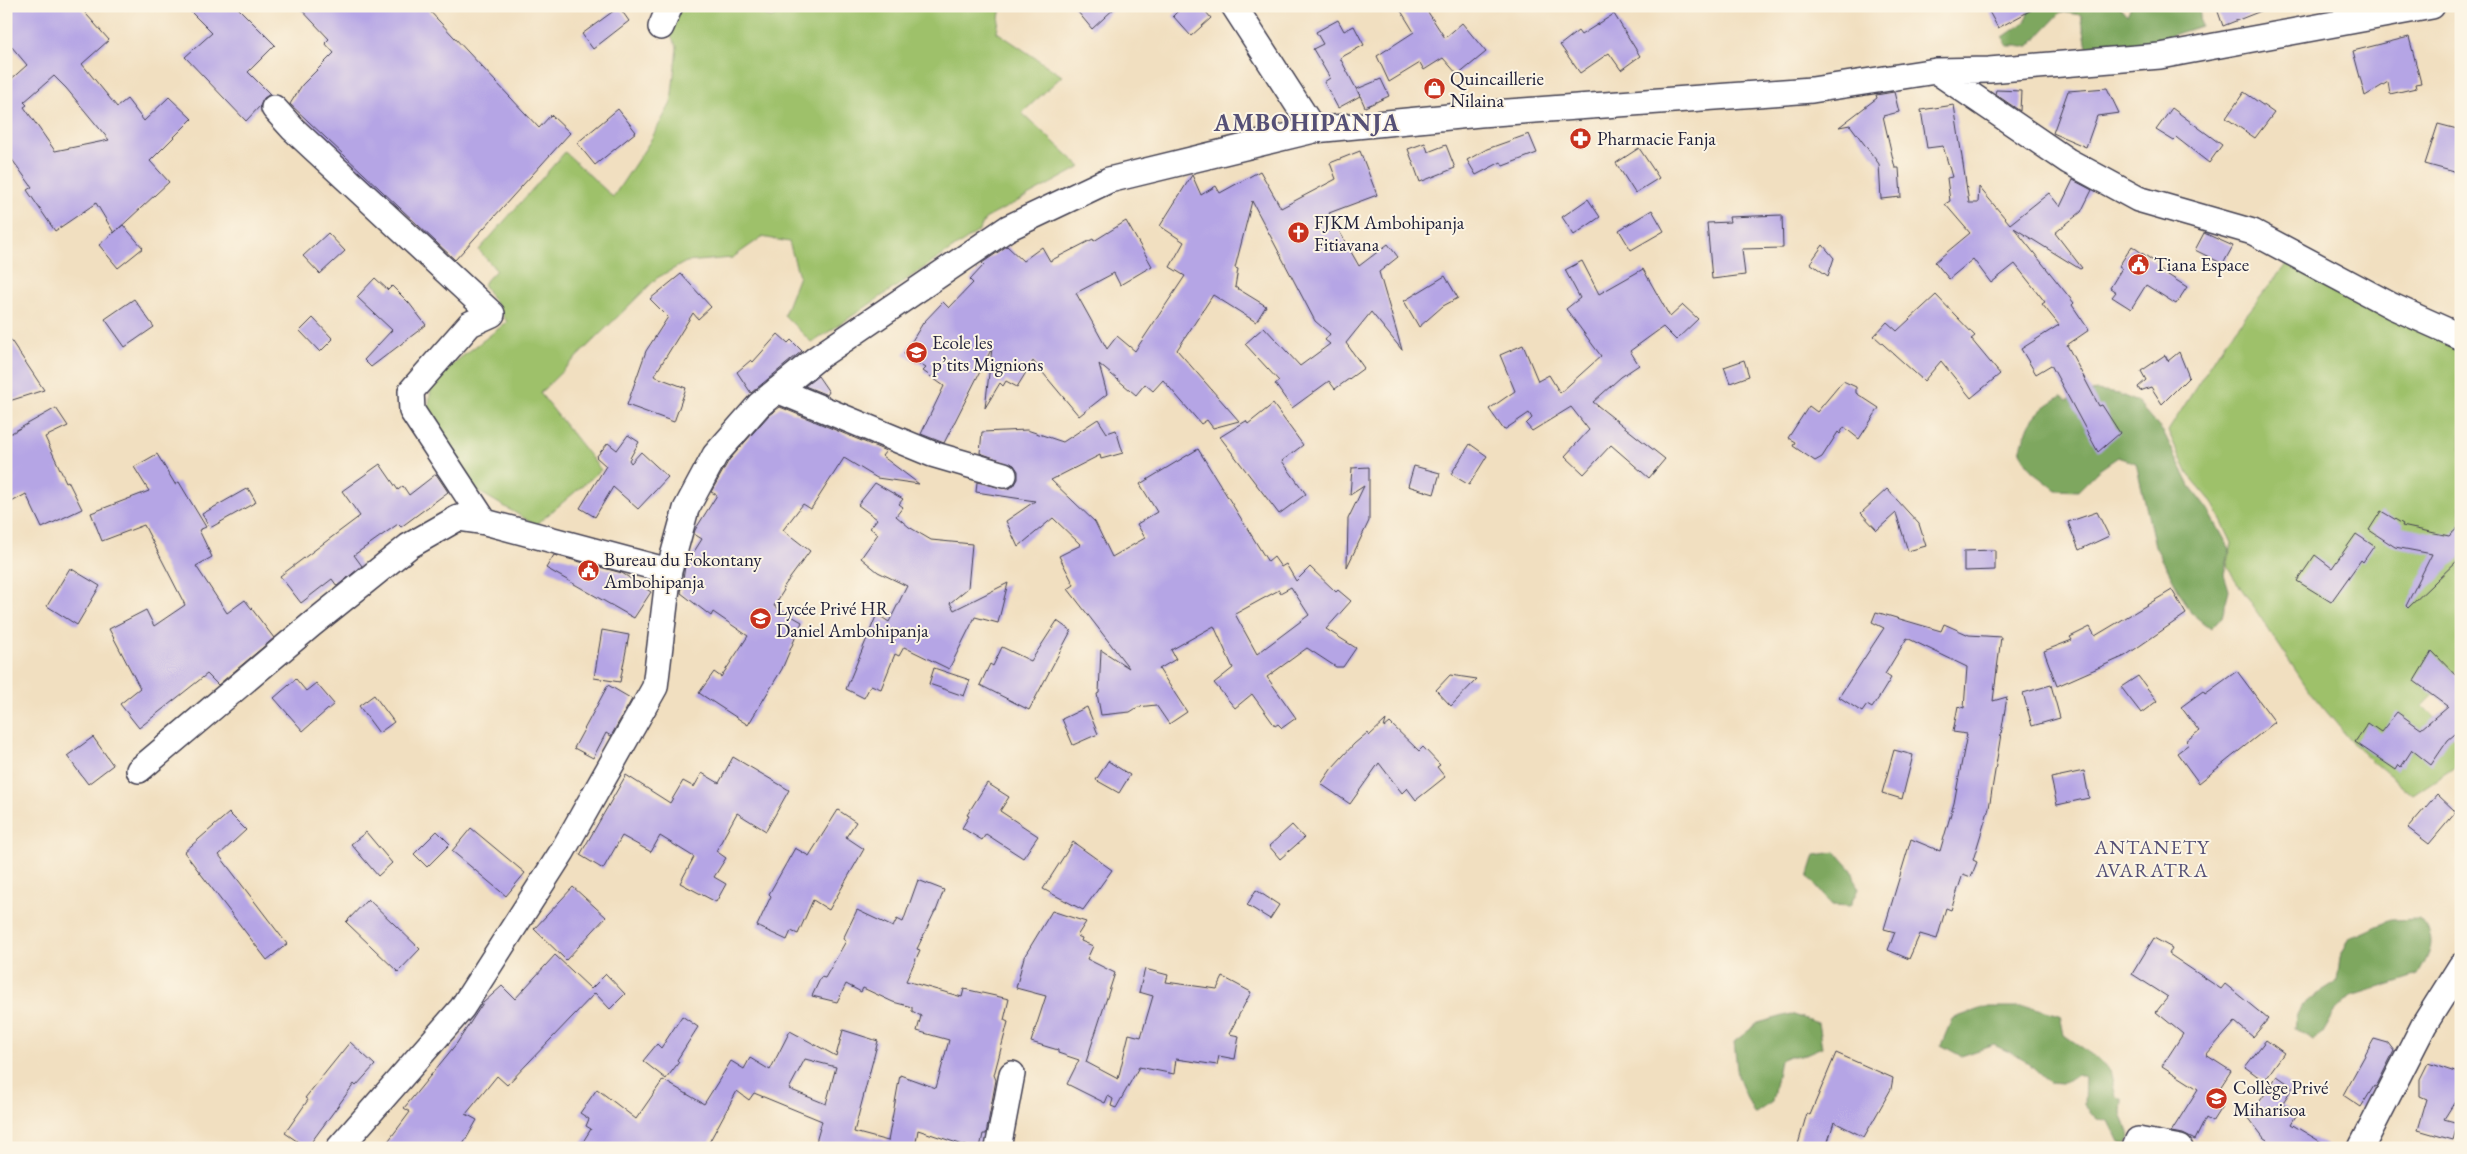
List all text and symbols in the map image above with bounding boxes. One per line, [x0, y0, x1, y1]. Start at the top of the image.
place label: Quincaillerie Nilaina [1450, 66, 1544, 113]
shop icon: Quincaillerie Nilaina [1422, 77, 1446, 101]
district label: AMBOHIPANJA [1213, 107, 1400, 138]
pharmacy icon: Pharmacie Fanja [1569, 126, 1593, 150]
place label: Pharmacie Fanja [1597, 126, 1716, 151]
place label: FJKM Ambohipanja Fitiavana [1314, 210, 1465, 257]
church icon: FJKM Ambohipanja Fitiavana [1286, 221, 1310, 245]
public building icon: Tiana Espace [2126, 252, 2150, 276]
place label: Tiana Espace [2154, 252, 2249, 277]
place label: Ecole les p’tits Mignions [932, 330, 1043, 377]
school or university icon: Ecole les p’tits Mignions [904, 341, 928, 365]
place label: Bureau du Fokontany Ambohipanja [603, 547, 762, 594]
public building icon: Bureau du Fokontany Ambohipanja [576, 558, 600, 582]
place label: Lycée Privé HR Daniel Ambohipanja [776, 596, 929, 643]
school or university icon: Lycée Privé HR Daniel Ambohipanja [748, 607, 772, 631]
district label: ANTANETY AVARATRA [2093, 834, 2210, 883]
place label: Collège Privé Miharisoa [2233, 1075, 2328, 1122]
school or university icon: Collège Privé Miharisoa [2205, 1086, 2229, 1110]

